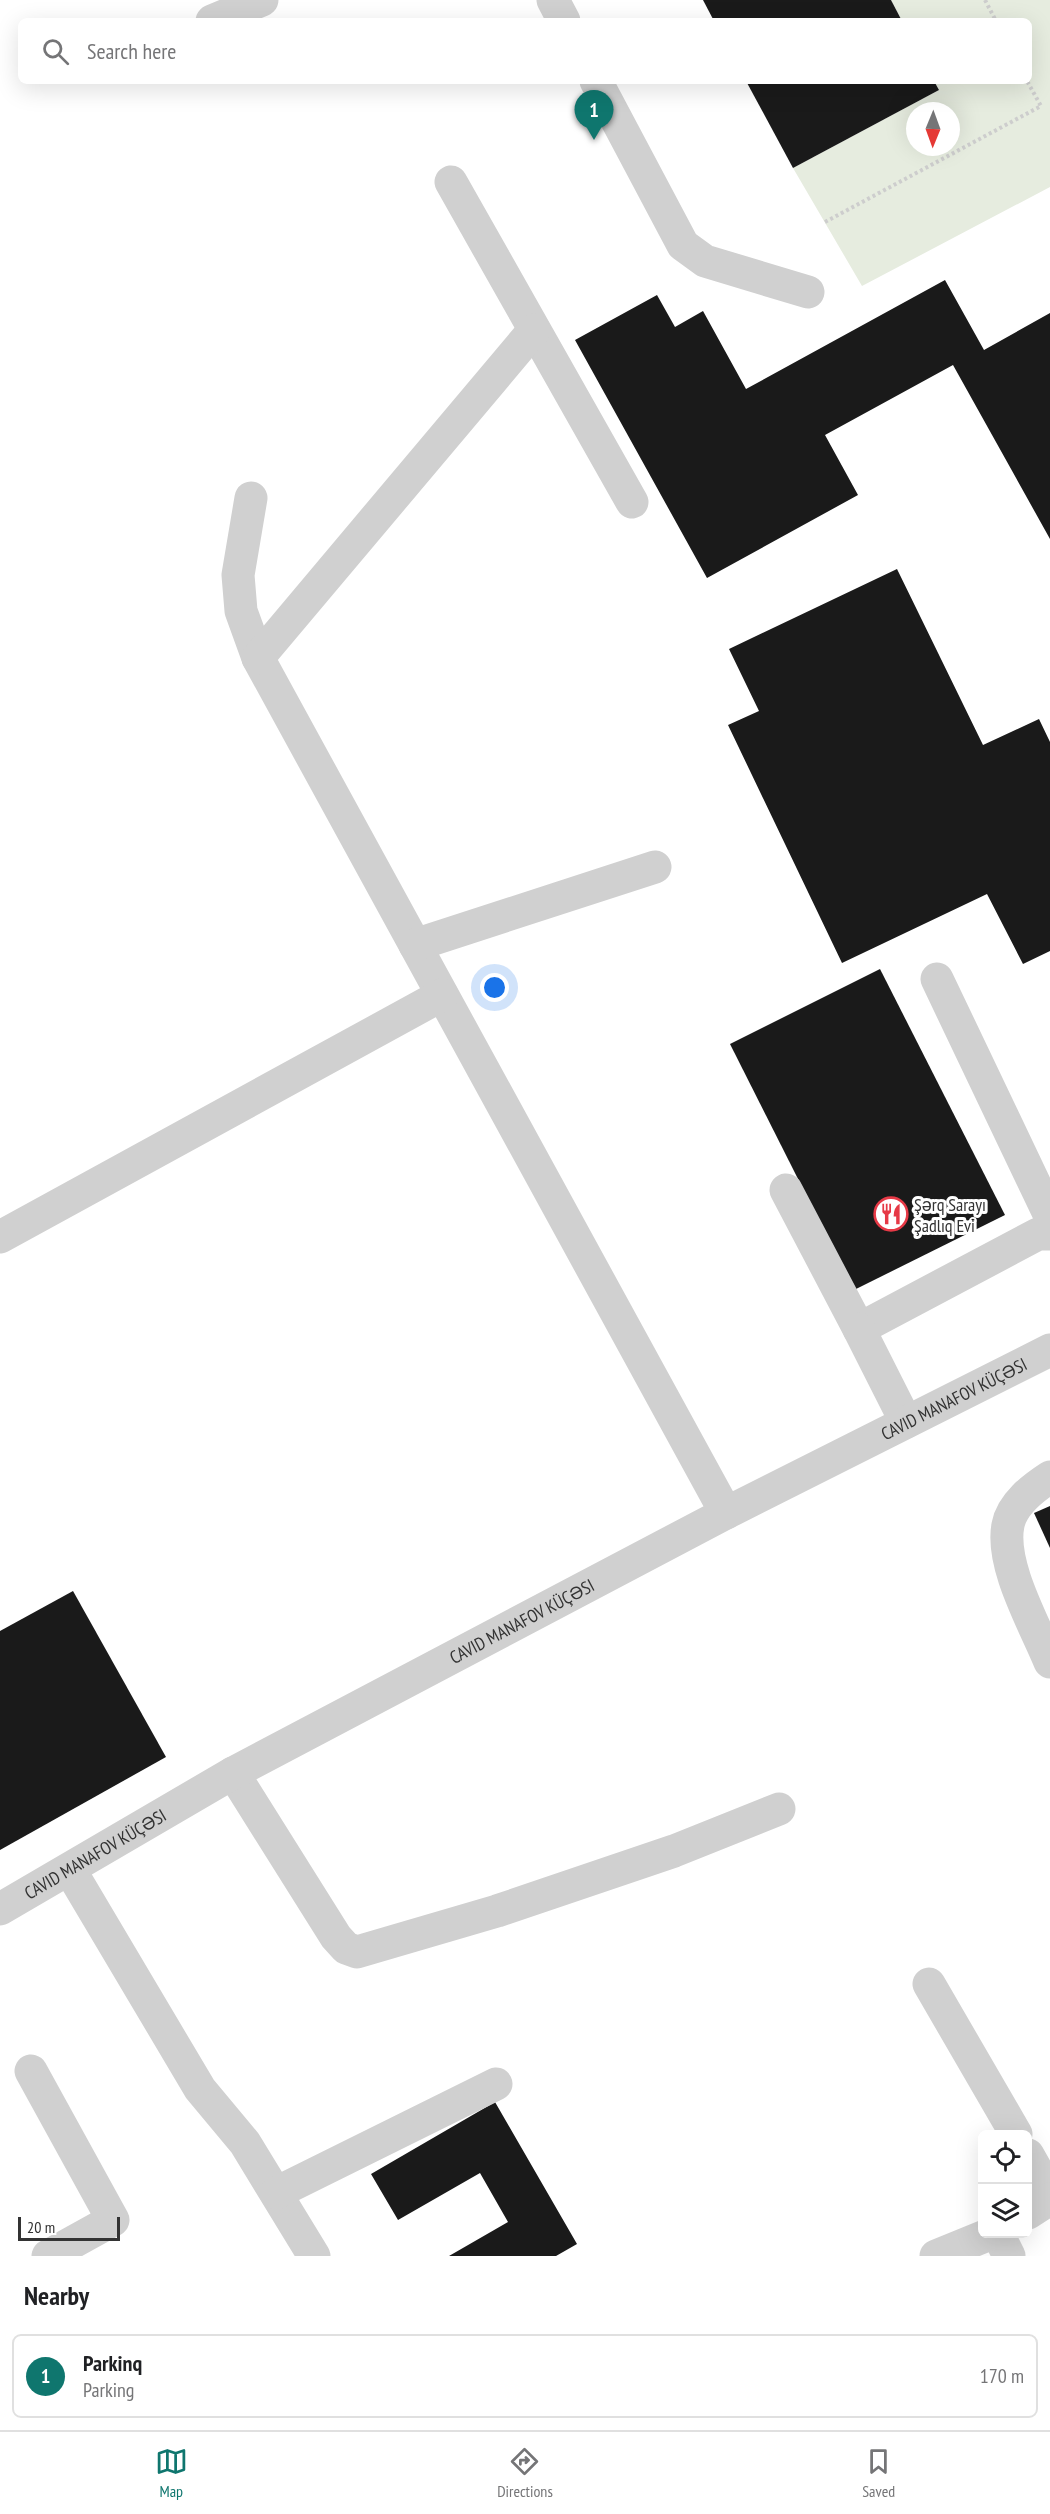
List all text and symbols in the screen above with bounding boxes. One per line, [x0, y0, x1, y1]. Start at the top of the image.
search box [18, 18, 1032, 84]
icon: search [39, 35, 72, 68]
text: Search here [87, 37, 176, 65]
pin: 1 [574, 90, 614, 140]
north arrow [906, 102, 960, 156]
your location [480, 973, 509, 1002]
place label: Şərq Sarayı Şadlıq Evi [914, 1193, 986, 1237]
restaurant icon: Şərq Sarayı Şadlıq Evi [873, 1196, 909, 1232]
street label: CAVID MANAFOV KÜÇƏSI [877, 1352, 1030, 1445]
street label: CAVID MANAFOV KÜÇƏSI [445, 1573, 598, 1668]
street label: CAVID MANAFOV KÜÇƏSI [20, 1803, 170, 1904]
map controls [978, 2130, 1032, 2238]
button: locate [978, 2130, 1032, 2184]
button: layers [978, 2184, 1032, 2238]
scale bar [18, 2214, 120, 2242]
text: 20 m [27, 2217, 55, 2237]
text: Nearby [24, 2279, 89, 2312]
text: Parkinq [83, 2349, 142, 2377]
text: 1 [41, 2363, 50, 2389]
text: 170 m [980, 2363, 1024, 2389]
text: Parking [83, 2377, 134, 2403]
tab: Map [155, 2445, 188, 2501]
tab: Directions [497, 2445, 553, 2501]
tab: Saved [862, 2445, 895, 2501]

